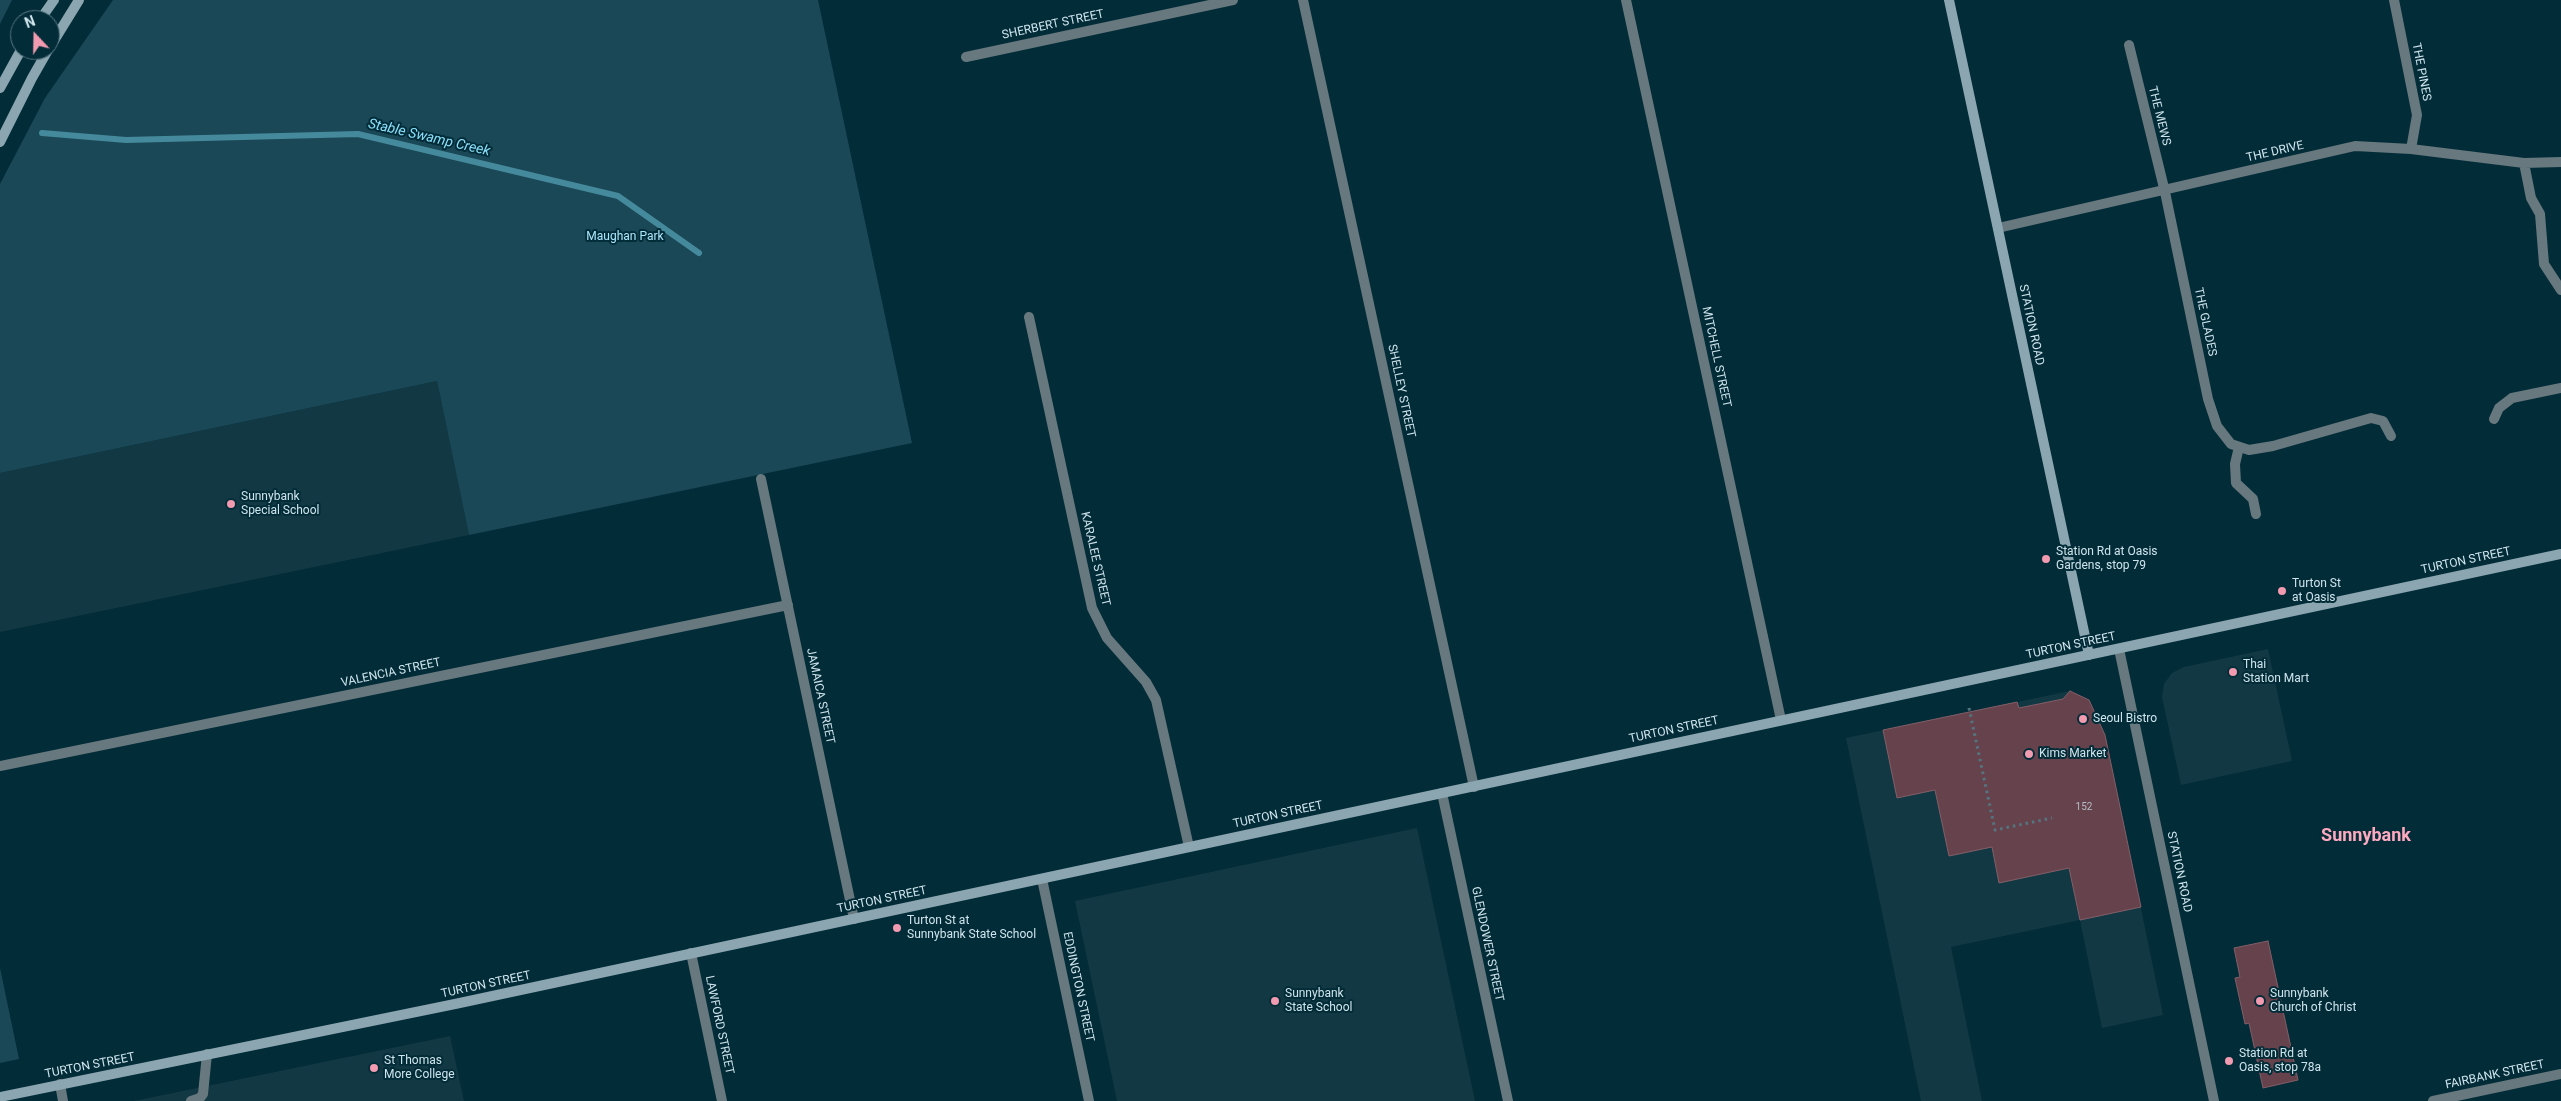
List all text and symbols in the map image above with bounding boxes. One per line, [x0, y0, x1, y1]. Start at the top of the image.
street label: SHERBERT STREET [1001, 7, 1105, 43]
north arrow [10, 10, 60, 60]
text: N [22, 13, 37, 31]
street label: THE PINES [2408, 42, 2434, 102]
street label: THE MEWS [2145, 85, 2173, 147]
water label: Stable Swamp Creek [366, 116, 492, 160]
street label: THE DRIVE [2245, 138, 2305, 166]
park label: Maughan Park [586, 230, 664, 244]
street label: STATION ROAD [2015, 283, 2047, 367]
street label: THE GLADES [2191, 286, 2219, 358]
street label: MITCHELL STREET [1698, 305, 1734, 409]
street label: SHELLEY STREET [1384, 343, 1418, 439]
place label: Sunnybank Special School [241, 490, 319, 518]
marker: Sunnybank Special School [225, 498, 237, 510]
street label: KARALEE STREET [1077, 510, 1113, 608]
street label: TURTON STREET [2420, 544, 2512, 578]
place label: Station Rd at Oasis Gardens, stop 79 [2056, 545, 2158, 573]
marker: Station Rd at Oasis Gardens, stop 79 [2040, 553, 2052, 565]
place label: Turton St at Oasis [2292, 577, 2341, 605]
marker: Turton St at Oasis [2276, 585, 2288, 597]
street label: TURTON STREET [2025, 629, 2117, 663]
street label: JAMAICA STREET [803, 647, 837, 745]
street label: VALENCIA STREET [340, 655, 442, 691]
place label: Thai Station Mart [2243, 658, 2309, 686]
marker: Thai Station Mart [2227, 666, 2239, 678]
place label: Seoul Bistro [2093, 712, 2157, 726]
street label: TURTON STREET [1628, 713, 1720, 747]
marker: Seoul Bistro [2077, 713, 2089, 725]
place label: Kims Market [2039, 747, 2106, 761]
marker: Kims Market [2023, 748, 2035, 760]
street label: TURTON STREET [1232, 798, 1324, 832]
house number: 152 [2076, 801, 2092, 813]
district label: Sunnybank [2321, 825, 2411, 847]
street label: STATION ROAD [2163, 830, 2195, 914]
street label: TURTON STREET [836, 883, 928, 917]
street label: GLENDOWER STREET [1468, 885, 1506, 1003]
place label: Turton St at Sunnybank State School [907, 914, 1036, 942]
marker: Turton St at Sunnybank State School [891, 922, 903, 934]
street label: EDDINGTON STREET [1059, 931, 1097, 1043]
street label: TURTON STREET [440, 968, 532, 1002]
street label: LAWFORD STREET [702, 974, 736, 1076]
place label: Sunnybank State School [1285, 987, 1352, 1015]
place label: Sunnybank Church of Christ [2270, 987, 2356, 1015]
marker: Sunnybank State School [1269, 995, 1281, 1007]
marker: Sunnybank Church of Christ [2254, 995, 2266, 1007]
place label: Station Rd at Oasis, stop 78a [2239, 1047, 2321, 1075]
street label: TURTON STREET [44, 1050, 136, 1082]
place label: St Thomas More College [384, 1054, 455, 1082]
marker: Station Rd at Oasis, stop 78a [2223, 1055, 2235, 1067]
street label: FAIRBANK STREET [2444, 1057, 2546, 1093]
marker: St Thomas More College [368, 1062, 380, 1074]

